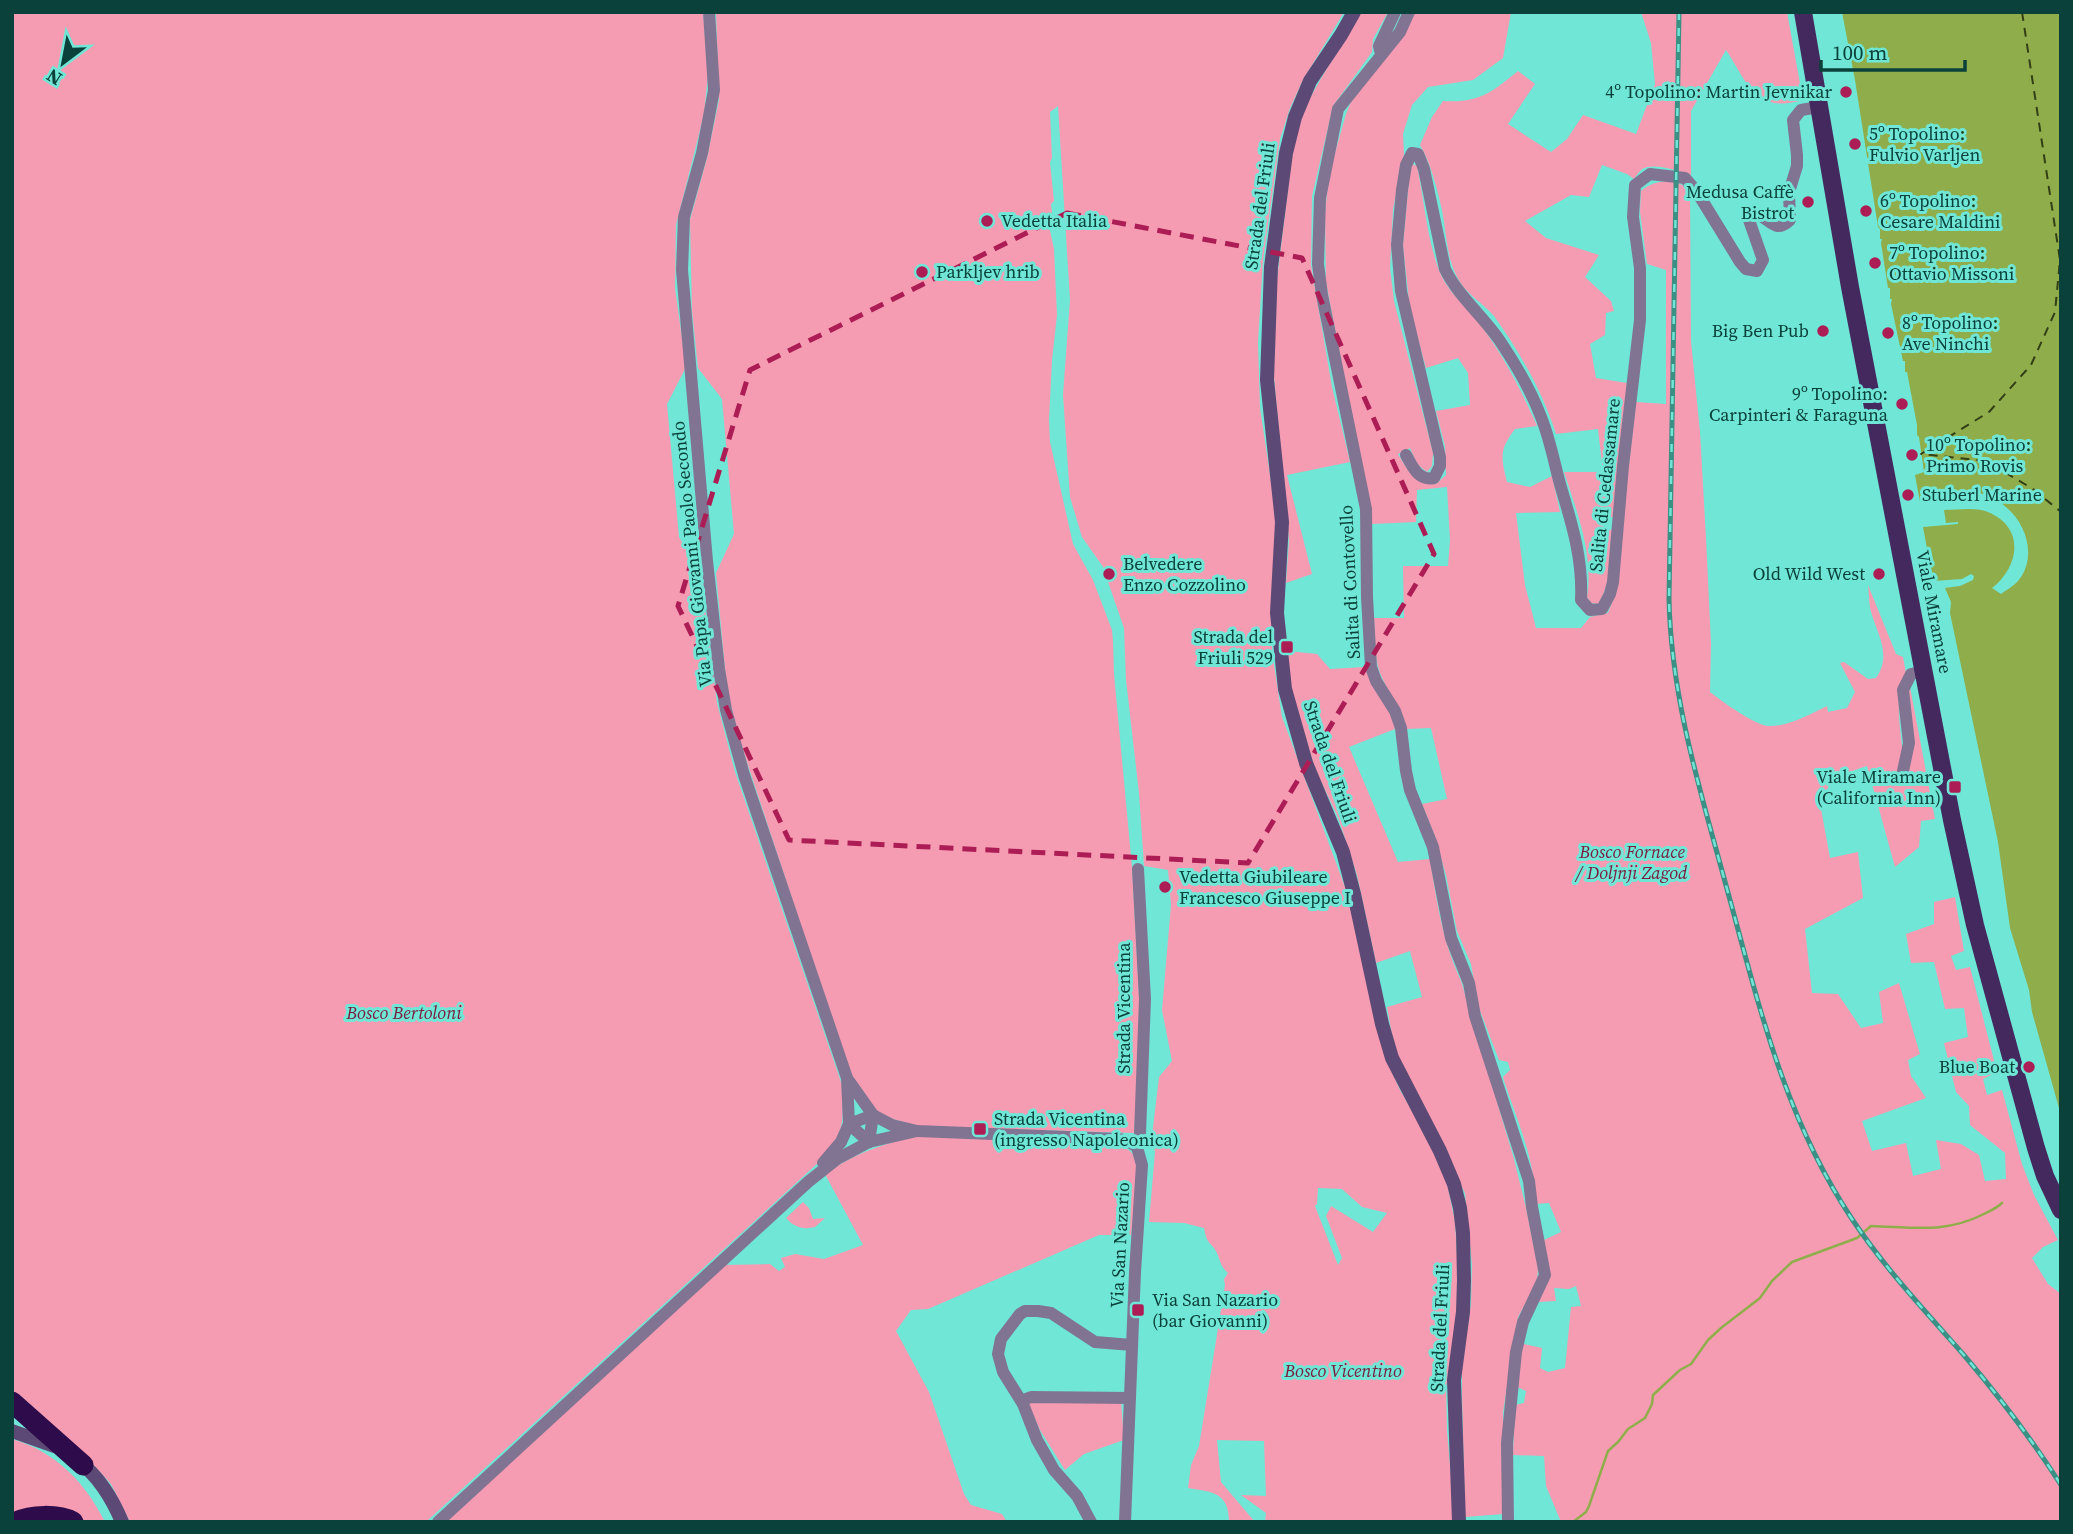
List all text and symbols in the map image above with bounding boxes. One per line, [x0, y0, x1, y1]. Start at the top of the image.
north arrow [28, 28, 98, 98]
scale bar [1821, 28, 1965, 72]
text: 100 m [1832, 38, 1887, 67]
text: N [41, 63, 67, 92]
place label: 4º Topolino: Martin Jevnikar [1605, 79, 1832, 104]
marker: 4º Topolino: Martin Jevnikar [1838, 84, 1854, 100]
place label: 5º Topolino: Fulvio Varljen [1869, 121, 1980, 167]
marker: 5º Topolino: Fulvio Varljen [1847, 136, 1863, 152]
street label: Strada del Friuli [1238, 141, 1281, 271]
place label: Medusa Caffè Bistrot [1686, 179, 1794, 225]
place label: 6º Topolino: Cesare Maldini [1880, 188, 2000, 234]
marker: Medusa Caffè Bistrot [1800, 194, 1816, 210]
marker: 6º Topolino: Cesare Maldini [1858, 203, 1874, 219]
place label: Vedetta Italia [1001, 208, 1108, 233]
marker: Vedetta Italia [979, 213, 995, 229]
place label: 7º Topolino: Ottavio Missoni [1889, 240, 2014, 286]
marker: 7º Topolino: Ottavio Missoni [1867, 255, 1883, 271]
place label: Parkljev hrib [936, 259, 1040, 284]
marker: Parkljev hrib [914, 264, 930, 280]
place label: 8º Topolino: Ave Ninchi [1902, 310, 1998, 356]
place label: Big Ben Pub [1712, 318, 1809, 343]
marker: Big Ben Pub [1815, 323, 1831, 339]
marker: 8º Topolino: Ave Ninchi [1880, 325, 1896, 341]
place label: 9º Topolino: Carpinteri & Faraguna [1709, 381, 1889, 427]
marker: 9º Topolino: Carpinteri & Faraguna [1894, 396, 1910, 412]
street label: Salita di Cedassamare [1583, 397, 1626, 573]
street label: Via Papa Giovanni Paolo Secondo [665, 420, 718, 688]
place label: 10º Topolino: Primo Rovis [1926, 432, 2031, 478]
marker: 10º Topolino: Primo Rovis [1904, 447, 1920, 463]
place label: Stuberl Marine [1922, 482, 2042, 507]
marker: Stuberl Marine [1900, 487, 1916, 503]
street label: Salita di Contovello [1333, 504, 1366, 660]
street label: Viale Miramare [1910, 548, 1959, 676]
place label: Belvedere Enzo Cozzolino [1123, 551, 1246, 597]
place label: Old Wild West [1753, 561, 1865, 586]
marker: Belvedere Enzo Cozzolino [1101, 566, 1117, 582]
marker: Old Wild West [1871, 566, 1887, 582]
place label: Strada del Friuli 529 [1194, 624, 1273, 670]
marker: Strada del Friuli 529 [1279, 639, 1295, 655]
street label: Strada del Friuli [1298, 697, 1363, 826]
place label: Viale Miramare (California Inn) [1816, 764, 1941, 810]
marker: Viale Miramare (California Inn) [1947, 779, 1963, 795]
park label: Bosco Fornace / Doljnji Zagod [1575, 839, 1688, 885]
place label: Vedetta Giubileare Francesco Giuseppe I [1179, 864, 1351, 910]
marker: Vedetta Giubileare Francesco Giuseppe I [1157, 879, 1173, 895]
street label: Strada Vicentina [1111, 941, 1136, 1074]
park label: Bosco Bertoloni [345, 1000, 462, 1025]
place label: Blue Boat [1939, 1054, 2015, 1079]
marker: Blue Boat [2021, 1059, 2037, 1075]
place label: Strada Vicentina (ingresso Napoleonica) [994, 1106, 1179, 1152]
marker: Strada Vicentina (ingresso Napoleonica) [972, 1121, 988, 1137]
street label: Via San Nazario [1104, 1181, 1135, 1309]
street label: Strada del Friuli [1424, 1263, 1455, 1392]
place label: Via San Nazario (bar Giovanni) [1152, 1287, 1278, 1333]
marker: Via San Nazario (bar Giovanni) [1130, 1302, 1146, 1318]
park label: Bosco Vicentino [1283, 1358, 1402, 1383]

